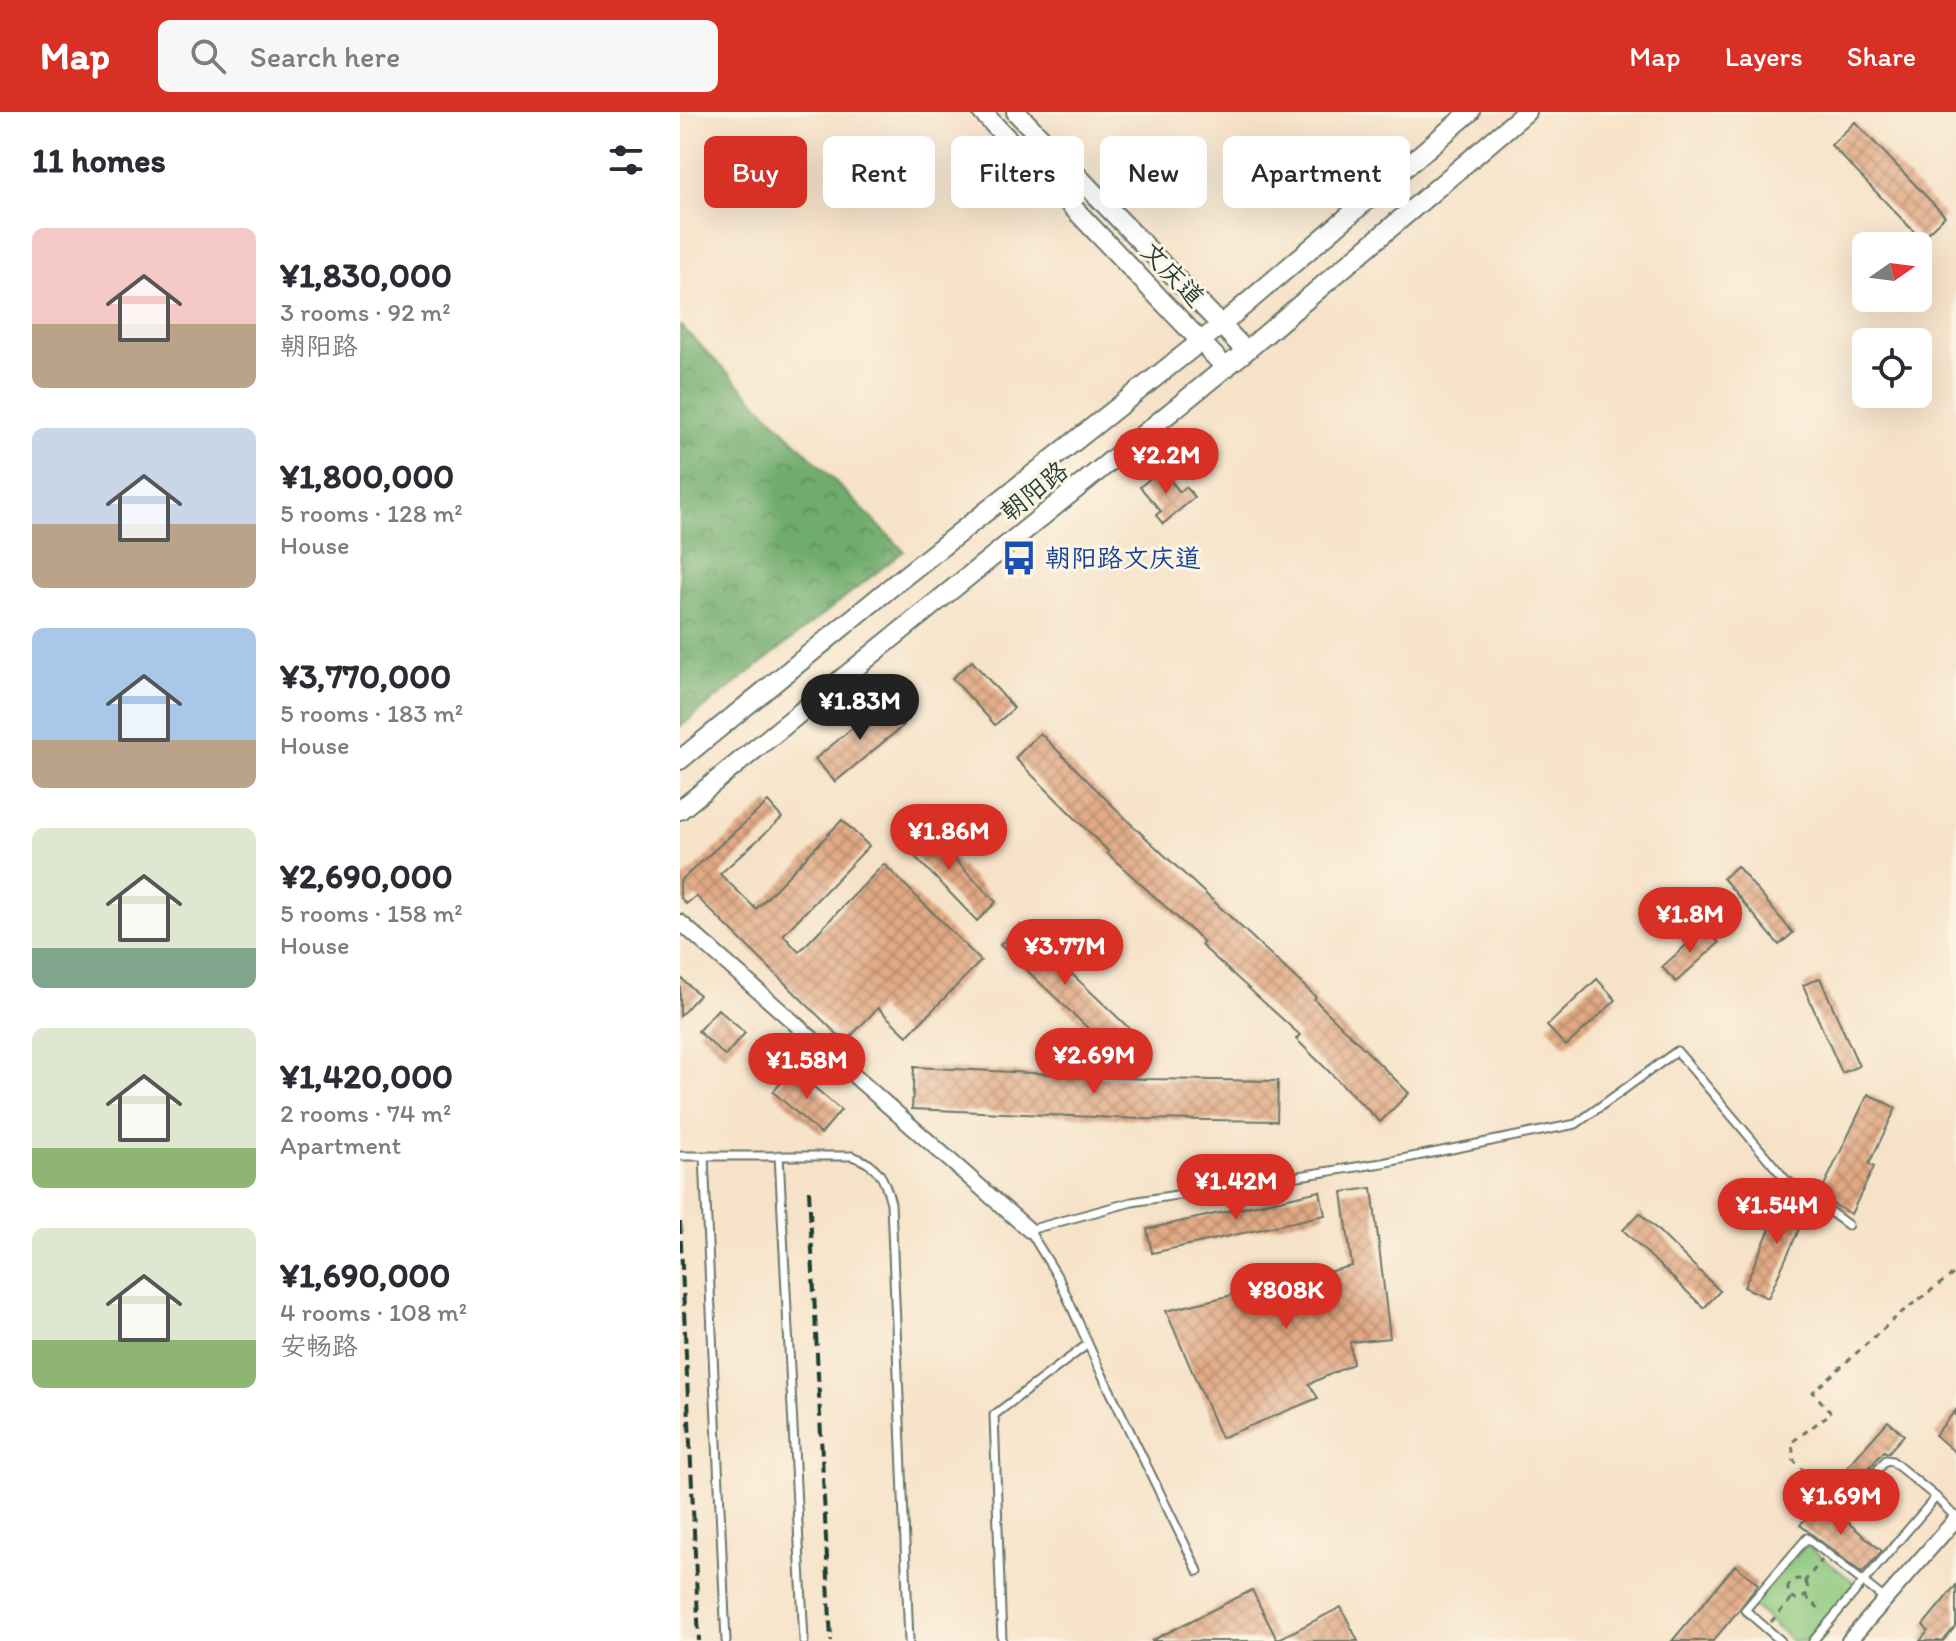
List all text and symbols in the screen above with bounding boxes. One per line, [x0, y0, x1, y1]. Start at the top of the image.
search box [158, 20, 718, 92]
text: Map [40, 33, 110, 79]
icon: search [186, 34, 230, 78]
text: Search here [250, 38, 400, 75]
text: Map [1629, 39, 1681, 73]
text: Layers [1725, 39, 1803, 73]
text: Share [1847, 39, 1916, 73]
chip: Buy [704, 136, 807, 208]
chip: Rent [823, 136, 935, 208]
chip: Filters [951, 136, 1084, 208]
chip: New [1100, 136, 1207, 208]
chip: Apartment [1223, 136, 1410, 208]
icon: filters [604, 138, 648, 182]
text: 11 homes [32, 140, 166, 181]
north arrow [1852, 232, 1932, 312]
map controls [1852, 232, 1932, 408]
street label: 文庆道 [1134, 235, 1212, 313]
text: ¥1,830,000 [280, 255, 452, 296]
icon: home [96, 260, 192, 356]
text: 3 rooms · 92 m² [280, 296, 451, 328]
button: locate [1852, 328, 1932, 408]
text: 朝阳路 [280, 330, 358, 362]
pin: ¥2.2M [1110, 428, 1222, 496]
text: ¥2.2M [1132, 438, 1200, 470]
street label: 朝阳路 [994, 454, 1074, 528]
text: ¥1,800,000 [280, 456, 454, 497]
icon: home [96, 460, 192, 556]
text: 5 rooms · 128 m² [280, 497, 463, 529]
text: House [280, 529, 350, 561]
bus stop icon: 朝阳路文庆道 [1000, 539, 1038, 577]
place label: 朝阳路文庆道 [1045, 542, 1201, 574]
text: ¥3,770,000 [280, 656, 451, 697]
icon: home [96, 660, 192, 756]
pin: ¥1.83M [795, 674, 925, 742]
text: ¥1.83M [819, 684, 901, 716]
text: 5 rooms · 183 m² [280, 697, 463, 729]
text: House [280, 729, 350, 761]
pin: ¥1.86M [884, 804, 1014, 872]
text: ¥1.86M [908, 814, 990, 846]
text: ¥2,690,000 [280, 856, 453, 897]
icon: home [96, 860, 192, 956]
pin: ¥1.8M [1634, 887, 1746, 955]
text: 5 rooms · 158 m² [280, 897, 463, 929]
text: ¥1.8M [1656, 897, 1724, 929]
pin: ¥3.77M [1000, 919, 1130, 987]
text: House [280, 929, 350, 961]
text: ¥3.77M [1024, 929, 1106, 961]
pin: ¥2.69M [1029, 1028, 1159, 1096]
pin: ¥1.58M [742, 1033, 872, 1101]
text: ¥2.69M [1053, 1038, 1135, 1070]
text: ¥1.58M [766, 1043, 848, 1075]
text: ¥1,420,000 [280, 1056, 453, 1097]
icon: home [96, 1060, 192, 1156]
text: 2 rooms · 74 m² [280, 1097, 451, 1129]
text: Apartment [280, 1129, 401, 1161]
pin: ¥1.42M [1171, 1154, 1301, 1222]
text: ¥1.42M [1195, 1164, 1277, 1196]
pin: ¥1.54M [1712, 1178, 1842, 1246]
text: ¥1.54M [1736, 1188, 1818, 1220]
text: ¥1,690,000 [280, 1255, 450, 1296]
icon: home [96, 1260, 192, 1356]
pin: ¥808K [1230, 1263, 1342, 1331]
text: ¥808K [1248, 1273, 1324, 1305]
text: 4 rooms · 108 m² [280, 1296, 467, 1328]
text: 安畅路 [280, 1330, 358, 1362]
pin: ¥1.69M [1776, 1469, 1906, 1537]
text: ¥1.69M [1801, 1479, 1881, 1511]

